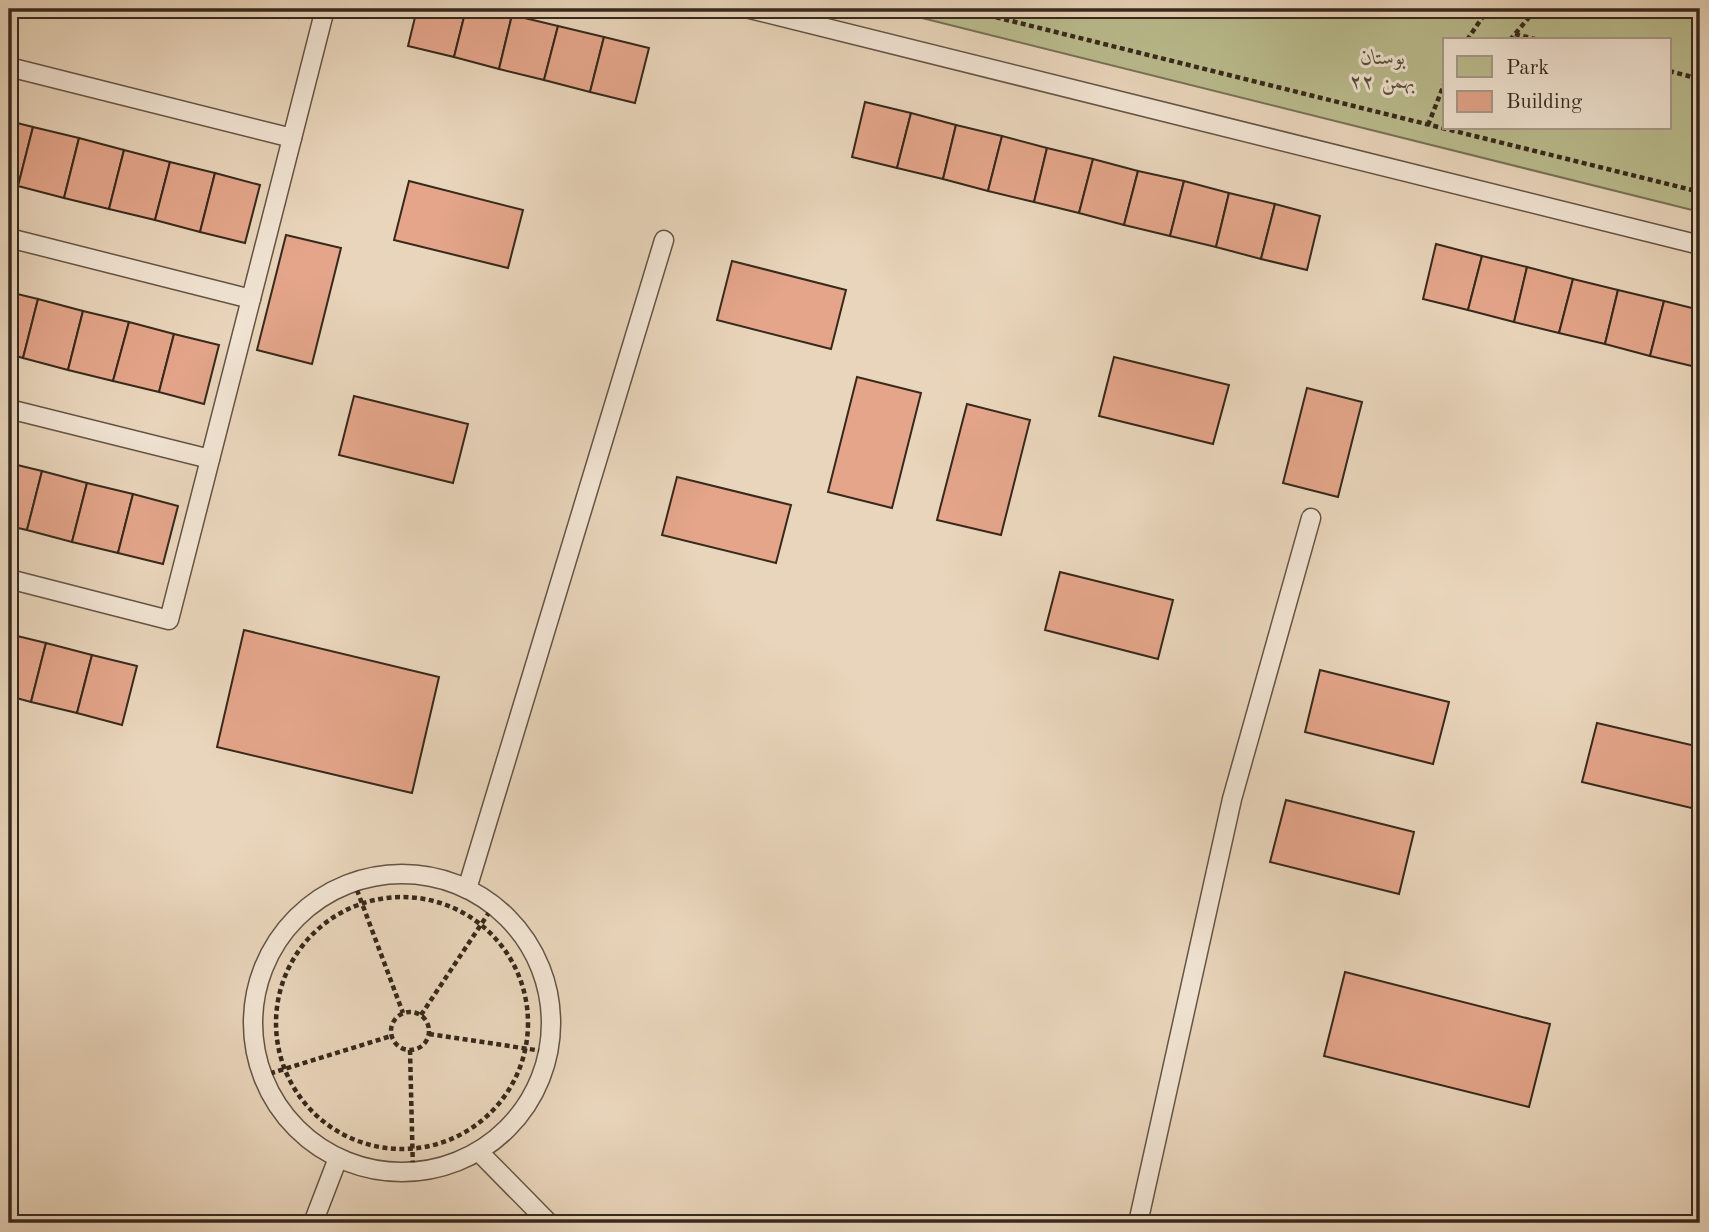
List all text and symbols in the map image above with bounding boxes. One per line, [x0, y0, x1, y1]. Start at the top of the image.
legend [1443, 38, 1670, 130]
park label: بوستان ۲۲ بهمن [1351, 48, 1415, 95]
text: Park [1506, 58, 1549, 79]
text: Building [1506, 92, 1583, 113]

